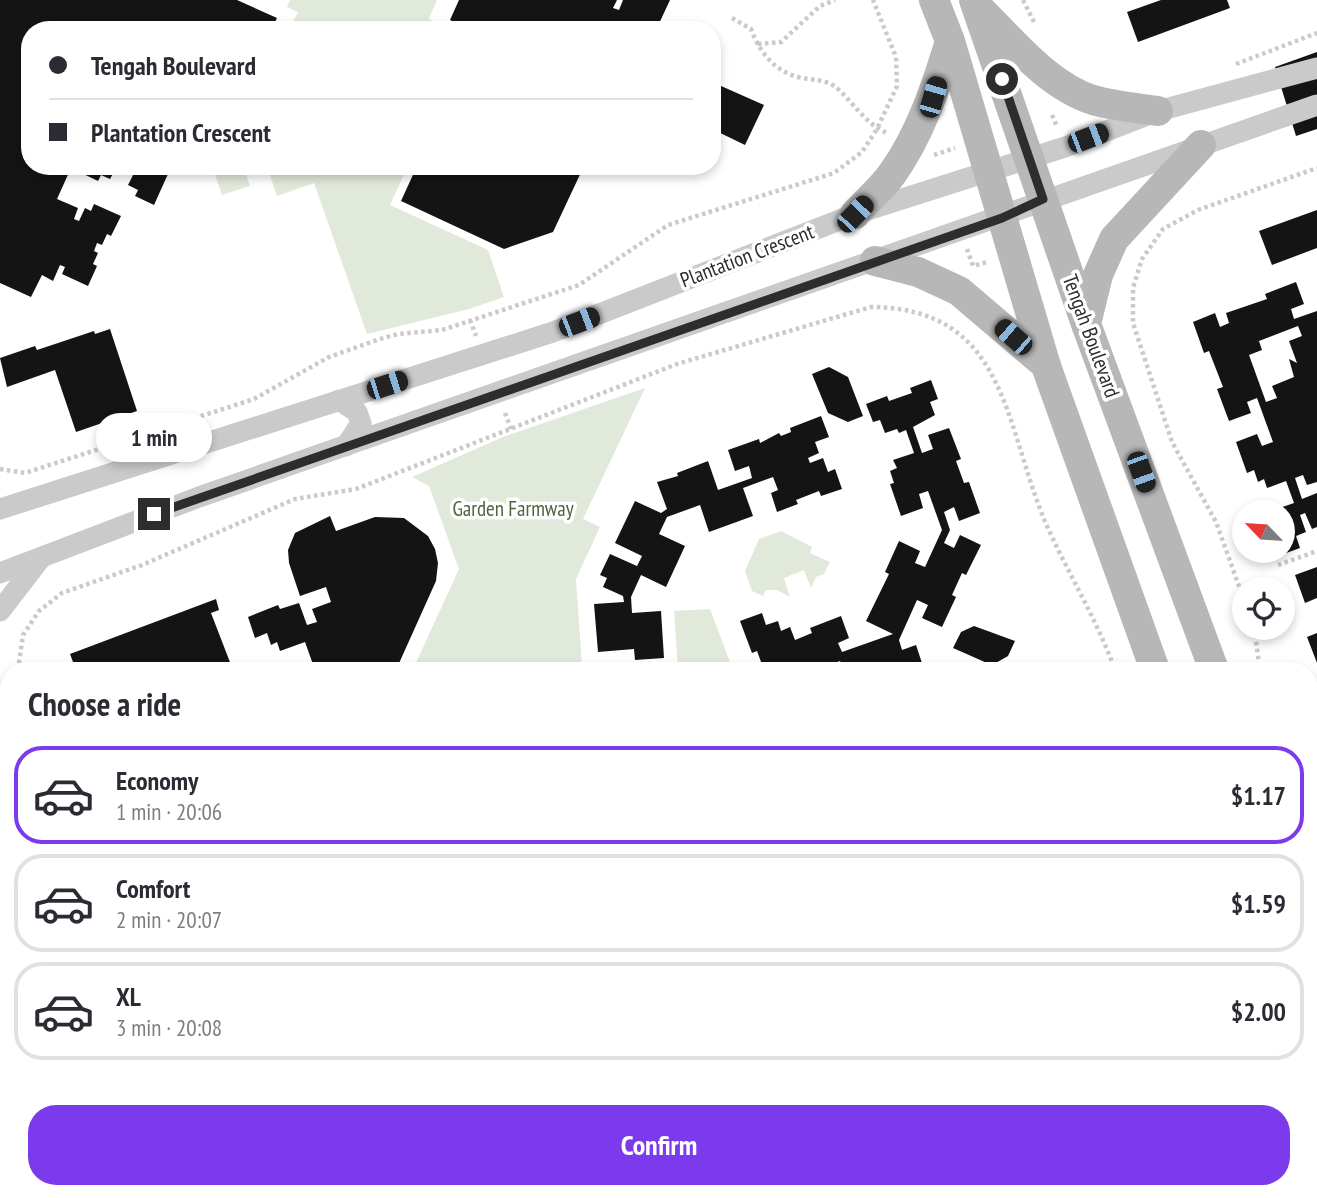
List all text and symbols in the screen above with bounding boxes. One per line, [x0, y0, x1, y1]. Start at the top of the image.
text: Tengah Boulevard [91, 49, 256, 82]
route start [986, 63, 1018, 95]
car [918, 74, 949, 120]
text: Plantation Crescent [91, 116, 271, 149]
car [1065, 121, 1112, 155]
car [833, 192, 878, 236]
street label: Plantation Crescent [676, 218, 818, 293]
street label: Tengah Boulevard [1057, 271, 1126, 401]
car [556, 305, 603, 339]
car [991, 315, 1036, 359]
car [364, 369, 411, 401]
callout: 1 min [96, 412, 212, 462]
text: 1 min [131, 423, 177, 452]
car [1124, 449, 1159, 495]
park label: Garden Farmway [452, 495, 574, 522]
route end [138, 498, 170, 530]
north arrow [1232, 500, 1295, 564]
map controls [1232, 500, 1295, 640]
button: locate [1232, 577, 1295, 640]
text: Choose a ride [28, 683, 181, 725]
icon: car [32, 764, 95, 827]
text: Economy [116, 764, 198, 797]
text: $1.17 [1231, 779, 1286, 812]
text: 1 min · 20:06 [116, 797, 222, 826]
icon: car [32, 872, 95, 935]
text: Comfort [116, 872, 190, 905]
text: $1.59 [1231, 887, 1286, 920]
text: 2 min · 20:07 [116, 905, 222, 934]
icon: car [32, 980, 95, 1043]
text: XL [116, 980, 141, 1013]
text: $2.00 [1231, 995, 1286, 1028]
text: 3 min · 20:08 [116, 1013, 222, 1042]
button: Confirm [28, 1105, 1290, 1185]

